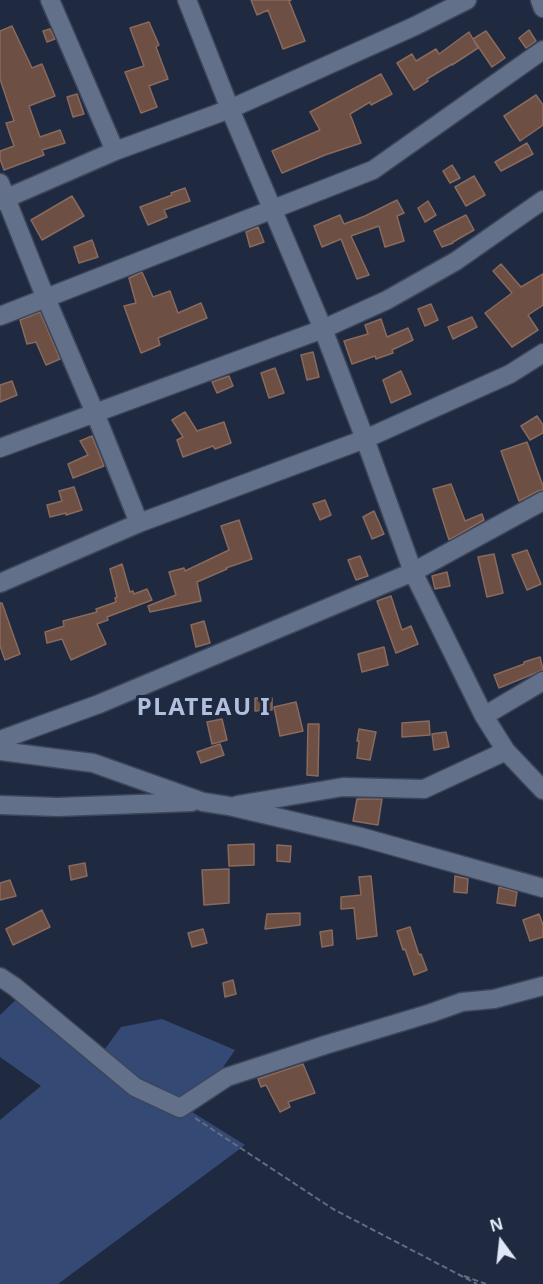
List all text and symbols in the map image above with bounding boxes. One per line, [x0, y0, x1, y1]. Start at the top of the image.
district label: PLATEAU I [137, 694, 271, 722]
north arrow [471, 1212, 531, 1272]
text: N [487, 1212, 505, 1237]

